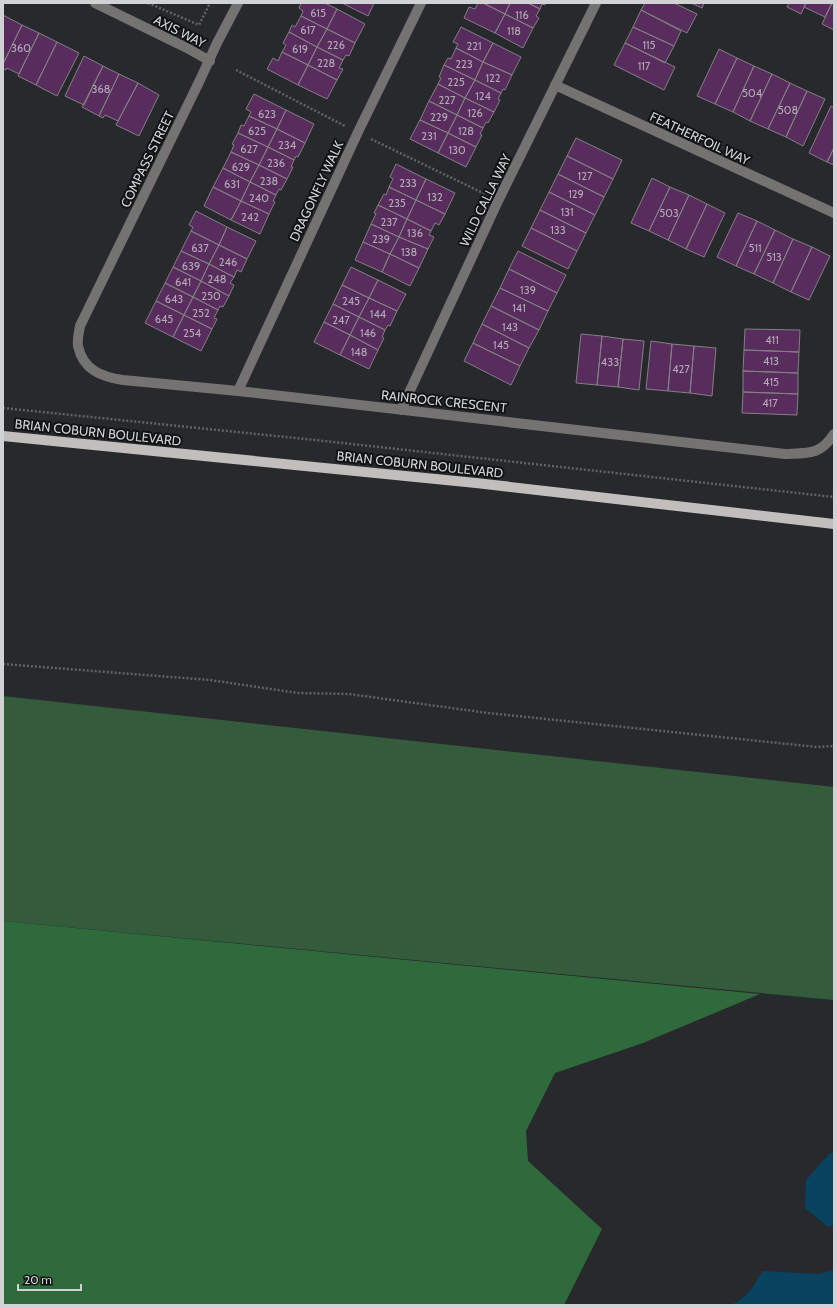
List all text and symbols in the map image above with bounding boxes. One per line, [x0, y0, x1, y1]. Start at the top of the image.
house number: 615 [310, 6, 326, 20]
house number: 116 [515, 8, 529, 22]
street label: AXIS WAY [151, 11, 209, 51]
house number: 617 [300, 23, 316, 37]
house number: 118 [507, 24, 521, 38]
house number: 226 [327, 38, 345, 52]
house number: 115 [642, 38, 656, 52]
house number: 221 [466, 39, 482, 53]
house number: 360 [11, 41, 31, 55]
house number: 619 [292, 42, 308, 56]
house number: 228 [317, 56, 335, 70]
house number: 223 [455, 57, 473, 71]
house number: 117 [638, 59, 651, 73]
house number: 122 [485, 71, 501, 85]
house number: 225 [447, 75, 465, 89]
house number: 368 [92, 82, 110, 96]
house number: 504 [742, 86, 763, 100]
house number: 124 [475, 89, 491, 103]
house number: 227 [438, 93, 456, 107]
house number: 508 [778, 103, 798, 117]
house number: 126 [467, 106, 483, 120]
house number: 623 [258, 107, 276, 121]
street label: COMPASS STREET [117, 108, 177, 210]
street label: FEATHERFOIL WAY [648, 108, 753, 168]
house number: 229 [430, 110, 448, 124]
house number: 625 [248, 124, 266, 138]
house number: 128 [458, 124, 474, 138]
house number: 231 [421, 129, 437, 143]
house number: 234 [278, 138, 297, 152]
street label: DRAGONFLY WALK [286, 138, 347, 244]
house number: 627 [240, 142, 258, 156]
house number: 130 [448, 143, 466, 157]
street label: WILD CALLA WAY [456, 151, 515, 249]
house number: 236 [267, 156, 285, 170]
house number: 629 [232, 160, 250, 174]
house number: 127 [578, 169, 593, 183]
house number: 238 [260, 174, 278, 188]
house number: 233 [399, 176, 417, 190]
house number: 631 [224, 177, 240, 191]
house number: 129 [568, 187, 584, 201]
house number: 132 [427, 190, 443, 204]
house number: 240 [249, 191, 269, 205]
house number: 235 [388, 196, 406, 210]
house number: 131 [560, 205, 574, 219]
house number: 503 [659, 206, 679, 220]
house number: 242 [241, 210, 259, 224]
house number: 237 [380, 215, 398, 229]
house number: 133 [550, 223, 566, 237]
house number: 136 [407, 226, 423, 240]
house number: 239 [372, 232, 390, 246]
house number: 637 [191, 241, 209, 255]
house number: 511 [748, 241, 762, 255]
house number: 138 [401, 245, 417, 259]
house number: 513 [766, 250, 782, 264]
house number: 246 [219, 255, 237, 269]
house number: 639 [182, 259, 200, 273]
house number: 248 [208, 272, 226, 286]
house number: 641 [175, 275, 191, 289]
house number: 139 [520, 283, 536, 297]
house number: 250 [201, 289, 221, 303]
house number: 643 [165, 292, 183, 306]
house number: 245 [342, 294, 360, 308]
house number: 141 [512, 301, 526, 315]
house number: 252 [192, 306, 210, 320]
house number: 144 [370, 307, 387, 321]
house number: 645 [155, 312, 173, 326]
house number: 247 [332, 313, 350, 327]
house number: 143 [502, 320, 518, 334]
house number: 254 [183, 326, 202, 340]
house number: 146 [360, 326, 376, 340]
house number: 411 [765, 333, 779, 347]
house number: 145 [493, 338, 509, 352]
house number: 148 [351, 345, 367, 359]
house number: 413 [763, 354, 779, 368]
house number: 433 [601, 355, 619, 369]
house number: 427 [672, 362, 690, 376]
house number: 415 [763, 375, 779, 389]
street label: RAINROCK CRESCENT [380, 386, 508, 416]
house number: 417 [762, 396, 778, 410]
street label: BRIAN COBURN BOULEVARD [14, 415, 182, 449]
street label: BRIAN COBURN BOULEVARD [336, 447, 504, 481]
scale bar [18, 1266, 81, 1292]
text: 20 m [24, 1272, 52, 1287]

